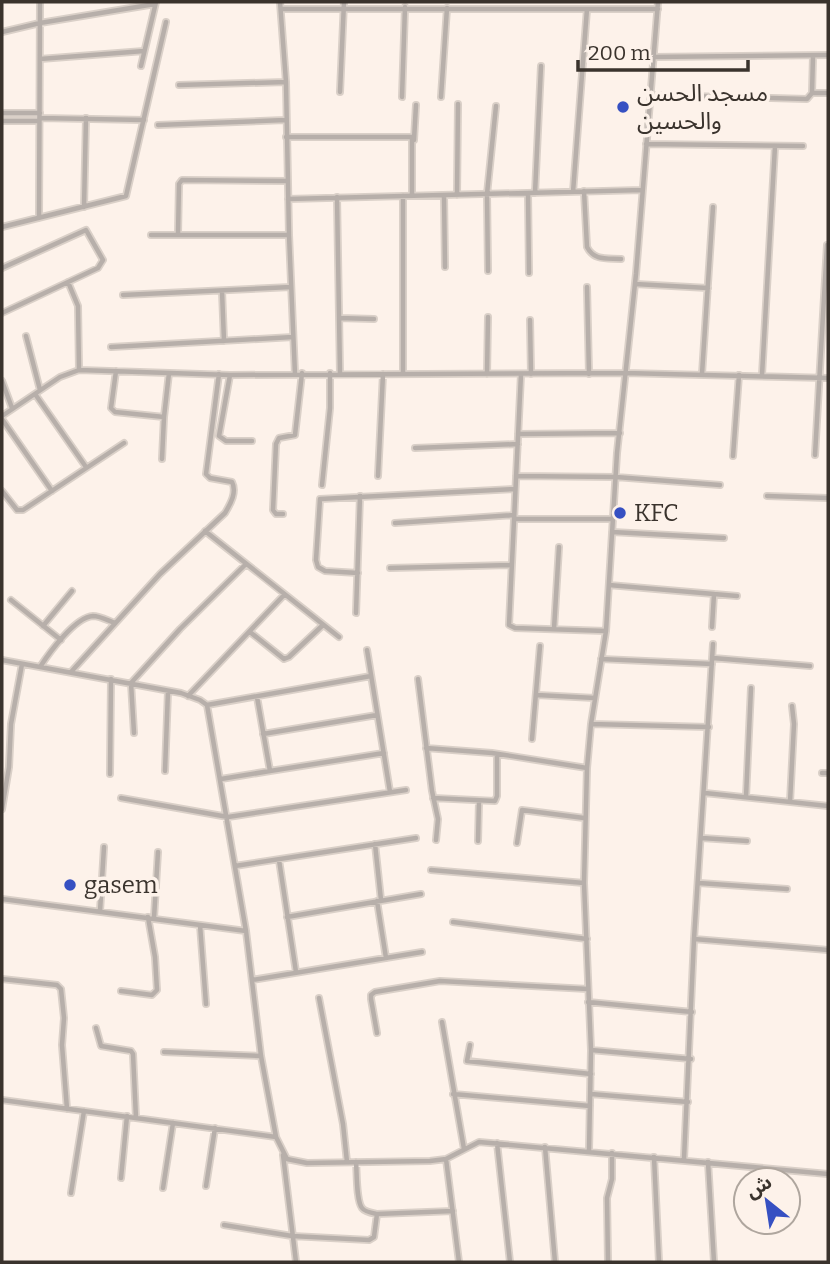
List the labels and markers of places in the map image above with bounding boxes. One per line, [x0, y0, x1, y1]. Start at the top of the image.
place label: مسجد الحسن والحسين [637, 79, 768, 135]
marker: مسجد الحسن والحسين [615, 99, 631, 115]
place label: KFC [634, 499, 679, 527]
marker: KFC [612, 505, 628, 521]
place label: gasem [84, 871, 158, 899]
marker: gasem [62, 877, 78, 893]

